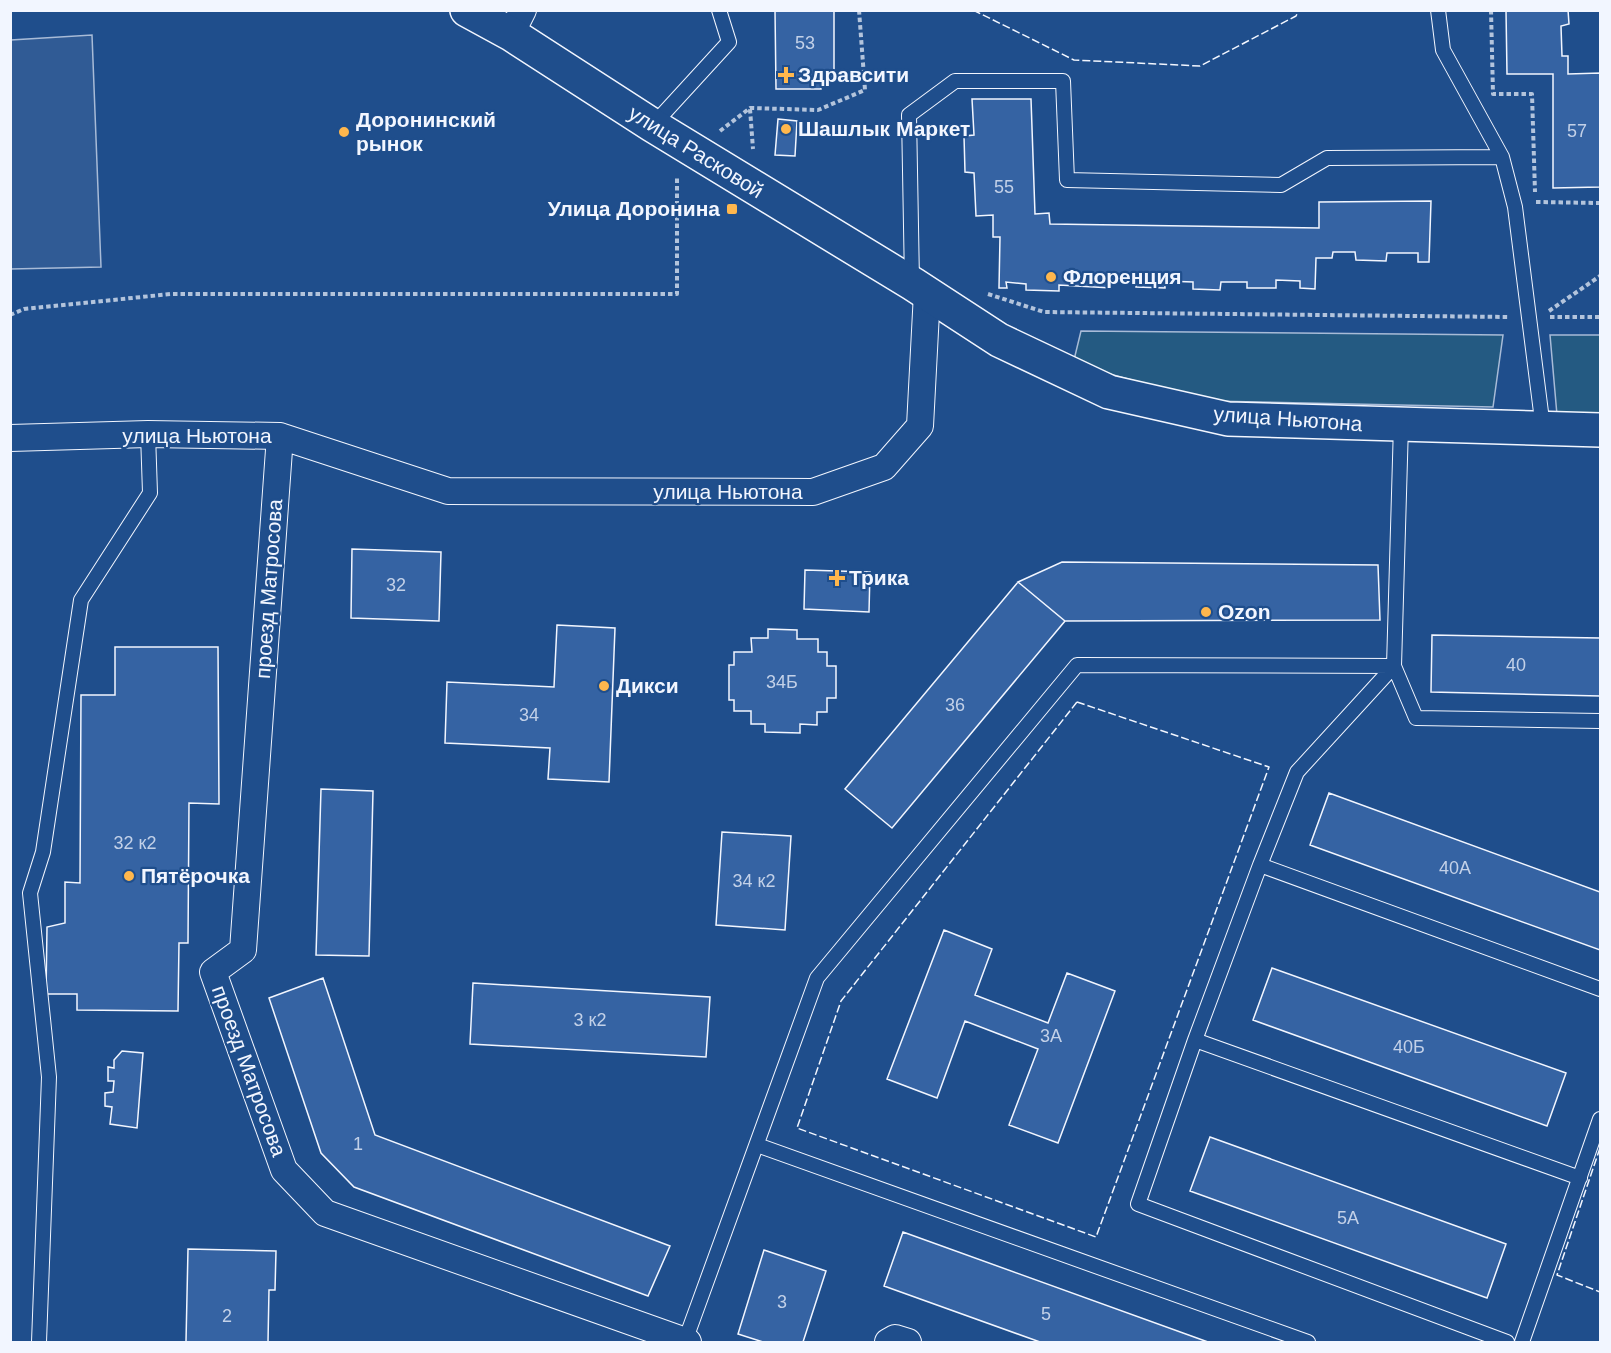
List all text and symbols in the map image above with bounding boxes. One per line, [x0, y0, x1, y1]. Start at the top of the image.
house number: 53 [795, 33, 815, 53]
place label: Здравсити [798, 63, 909, 86]
marker: Здравсити [779, 68, 793, 82]
street label: улица Расковой [625, 101, 768, 202]
place label: Доронинский рынок [356, 108, 496, 155]
place label: Шашлык Маркет [798, 117, 970, 140]
house number: 57 [1567, 121, 1587, 141]
marker: Шашлык Маркет [779, 122, 793, 136]
marker: Доронинский рынок [337, 125, 351, 139]
house number: 55 [994, 177, 1014, 197]
place label: Улица Доронина [548, 197, 720, 220]
marker: Улица Доронина [725, 202, 739, 216]
place label: Флоренция [1063, 265, 1182, 288]
marker: Флоренция [1044, 270, 1058, 284]
street label: улица Ньютона [1213, 402, 1364, 435]
street label: улица Ньютона [122, 424, 272, 447]
street label: улица Ньютона [653, 480, 803, 503]
street label: проезд Матросова [251, 498, 286, 680]
place label: Трика [849, 566, 909, 589]
marker: Трика [830, 571, 844, 585]
house number: 32 [386, 575, 406, 595]
place label: Ozon [1218, 600, 1271, 623]
marker: Ozon [1199, 605, 1213, 619]
house number: 40 [1506, 655, 1526, 675]
house number: 34Б [766, 672, 798, 692]
place label: Дикси [616, 674, 679, 697]
marker: Дикси [597, 679, 611, 693]
house number: 36 [945, 695, 965, 715]
house number: 34 [519, 705, 539, 725]
house number: 32 к2 [114, 833, 156, 853]
house number: 40А [1439, 858, 1471, 878]
place label: Пятёрочка [141, 864, 250, 887]
marker: Пятёрочка [122, 869, 136, 883]
house number: 34 к2 [733, 871, 775, 891]
street label: проезд Матросова [208, 982, 291, 1160]
house number: 3 к2 [574, 1010, 606, 1030]
house number: 3А [1040, 1026, 1062, 1046]
house number: 40Б [1393, 1037, 1425, 1057]
house number: 1 [353, 1134, 363, 1154]
house number: 5А [1337, 1208, 1359, 1228]
house number: 3 [777, 1292, 787, 1312]
house number: 5 [1041, 1304, 1051, 1324]
house number: 2 [222, 1306, 232, 1326]

